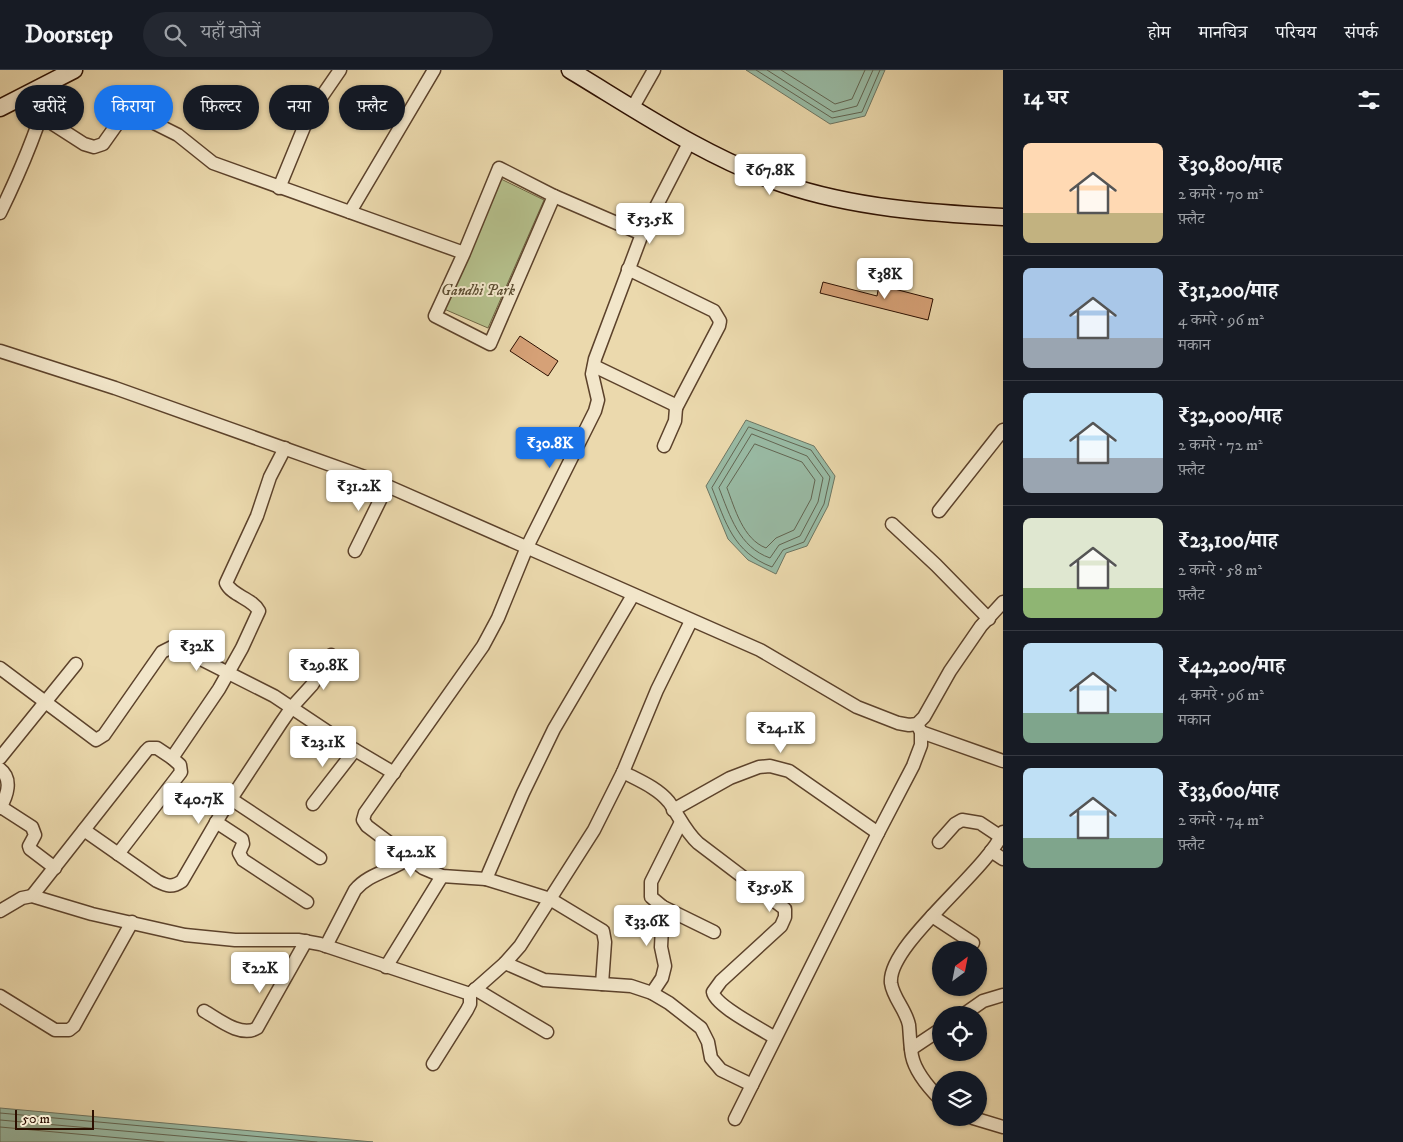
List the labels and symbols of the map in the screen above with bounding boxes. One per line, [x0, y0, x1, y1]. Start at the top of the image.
pin: ₹67.8K [729, 154, 811, 196]
pin: ₹53.5K [609, 202, 691, 245]
pin: ₹38K [855, 258, 915, 300]
park label: Gandhi Park [441, 281, 516, 300]
pin: ₹30.8K [509, 426, 591, 469]
pin: ₹31.2K [318, 470, 400, 512]
pin: ₹32K [167, 630, 227, 672]
pin: ₹29.8K [283, 648, 365, 691]
pin: ₹24.1K [740, 712, 822, 754]
pin: ₹23.1K [282, 726, 364, 768]
pin: ₹40.7K [158, 782, 240, 825]
pin: ₹42.2K [370, 836, 452, 878]
pin: ₹35.9K [729, 870, 811, 913]
pin: ₹33.6K [606, 904, 688, 947]
north arrow [932, 941, 988, 996]
pin: ₹22K [230, 952, 290, 994]
scale bar [15, 1107, 94, 1130]

